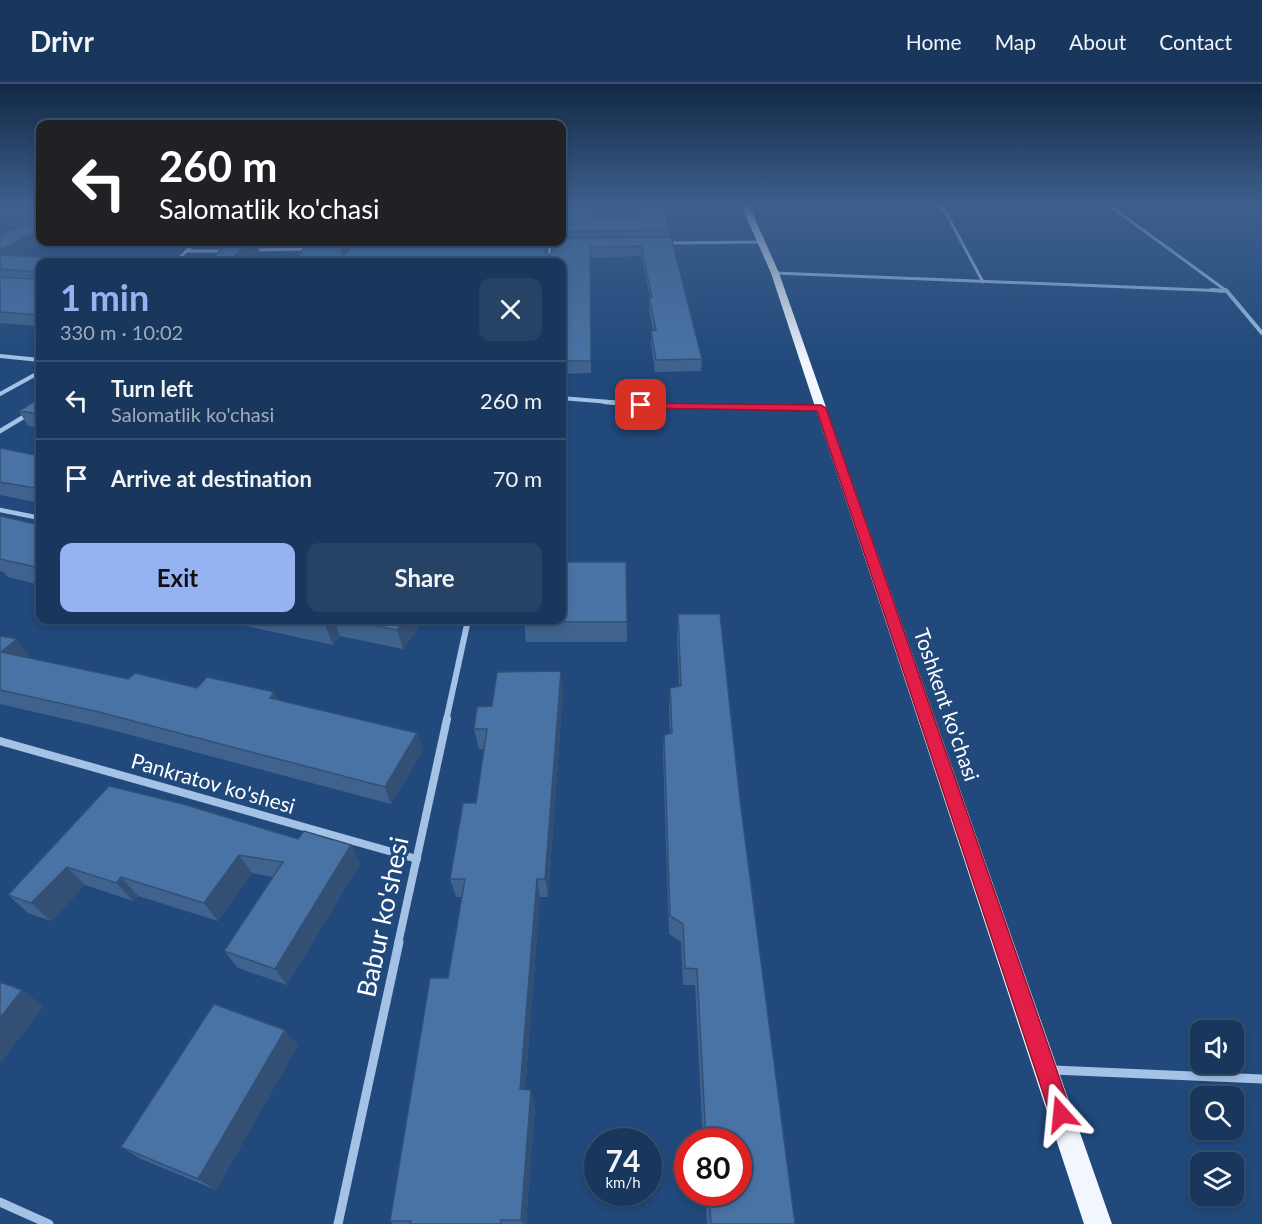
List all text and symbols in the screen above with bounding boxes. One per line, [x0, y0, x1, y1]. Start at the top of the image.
text: Drivr [30, 24, 94, 58]
text: Home [906, 29, 962, 54]
text: Map [995, 29, 1036, 54]
text: About [1069, 29, 1126, 54]
text: Contact [1159, 29, 1232, 54]
text: 260 m [159, 141, 277, 191]
icon: left [60, 144, 138, 222]
text: Salomatlik ko'chasi [159, 192, 379, 225]
text: 1 min [60, 275, 149, 319]
button: close [479, 278, 542, 341]
text: 330 m · 10:02 [60, 320, 183, 344]
text: Turn left [111, 375, 193, 402]
pin [615, 379, 666, 430]
icon: left [60, 384, 93, 417]
text: 260 m [480, 387, 542, 414]
icon: arrive [624, 388, 657, 421]
text: Salomatlik ko'chasi [111, 402, 274, 426]
icon: arrive [60, 462, 93, 495]
text: Arrive at destination [111, 465, 312, 492]
text: 70 m [493, 465, 542, 492]
button: Exit [60, 543, 295, 612]
button: Share [307, 543, 542, 612]
street label: Toshkent ko'chasi [910, 625, 985, 784]
street label: Pankratov ko'shesi [129, 747, 298, 818]
street label: Babur ko'shesi [349, 834, 415, 1000]
map controls [1190, 1020, 1244, 1206]
button: sound [1190, 1020, 1244, 1074]
position arrow [1029, 1082, 1093, 1146]
button: search [1190, 1086, 1244, 1140]
speed limit sign: 80 [674, 1128, 752, 1206]
text: 74 [606, 1142, 640, 1178]
button: layers [1190, 1152, 1244, 1206]
text: km/h [605, 1173, 641, 1191]

